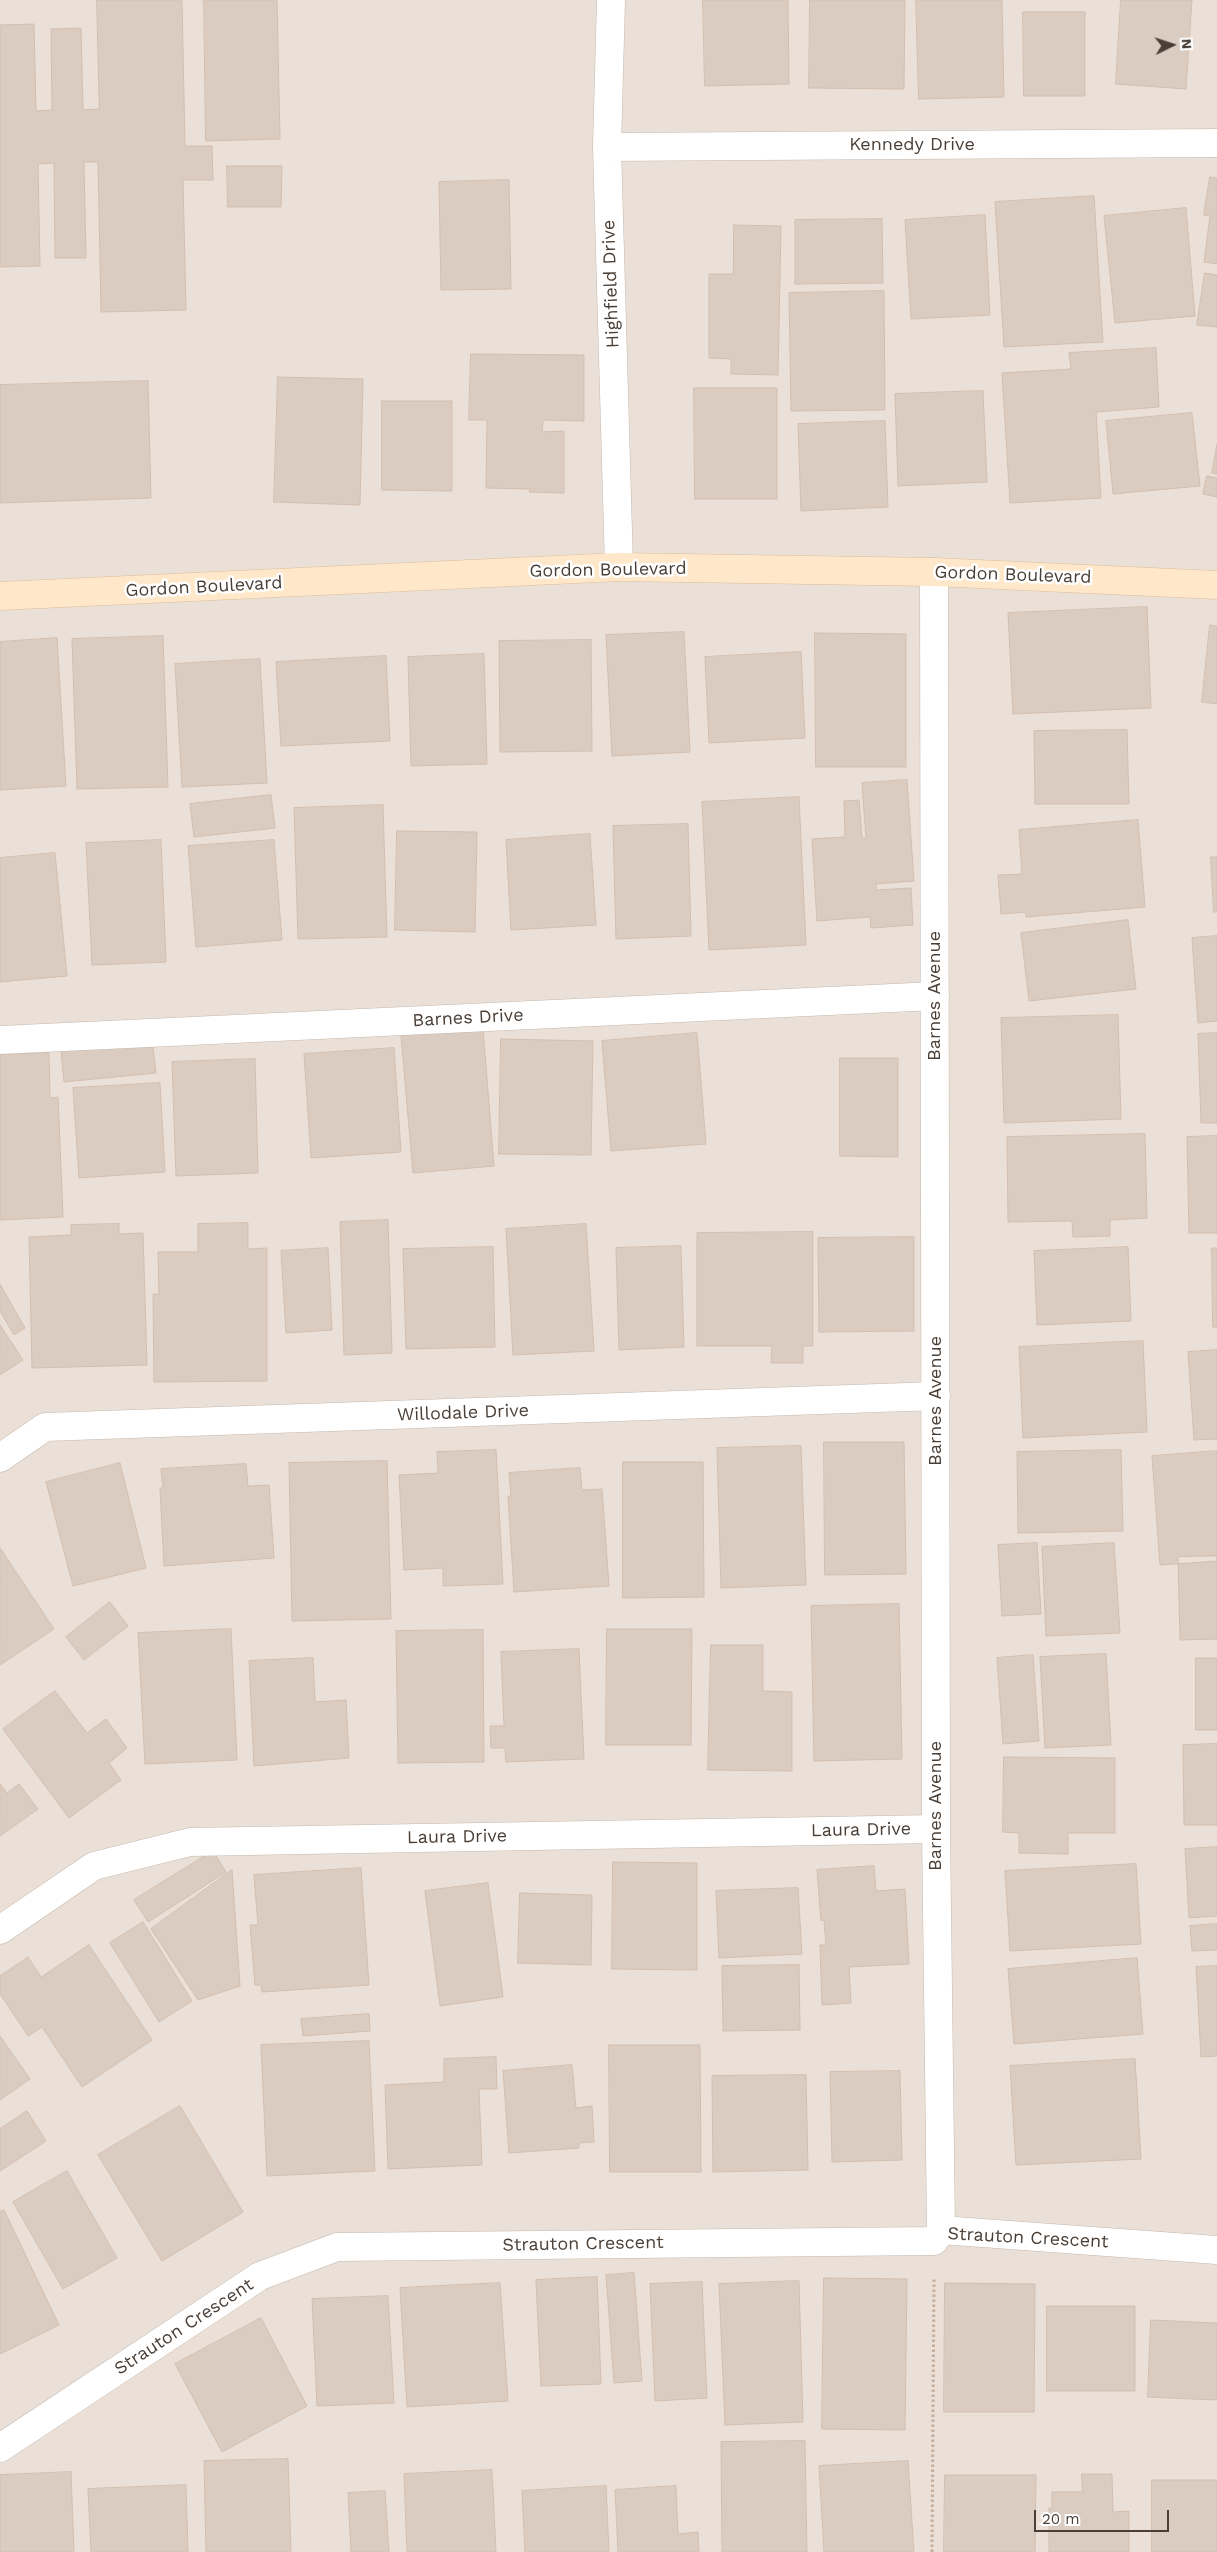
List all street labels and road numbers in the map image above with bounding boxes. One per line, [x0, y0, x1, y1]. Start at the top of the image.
street label: Kennedy Drive [849, 134, 975, 156]
street label: Highfield Drive [598, 219, 624, 349]
street label: Gordon Boulevard [529, 558, 687, 582]
street label: Gordon Boulevard [934, 561, 1092, 589]
street label: Gordon Boulevard [125, 572, 283, 602]
street label: Barnes Avenue [924, 931, 946, 1061]
street label: Barnes Drive [412, 1004, 524, 1032]
street label: Barnes Avenue [925, 1336, 947, 1466]
street label: Willodale Drive [397, 1400, 529, 1426]
street label: Barnes Avenue [925, 1741, 947, 1871]
street label: Laura Drive [811, 1818, 911, 1842]
street label: Laura Drive [407, 1825, 507, 1849]
street label: Strauton Crescent [947, 2223, 1109, 2253]
street label: Strauton Crescent [502, 2232, 664, 2256]
street label: Strauton Crescent [110, 2274, 258, 2380]

